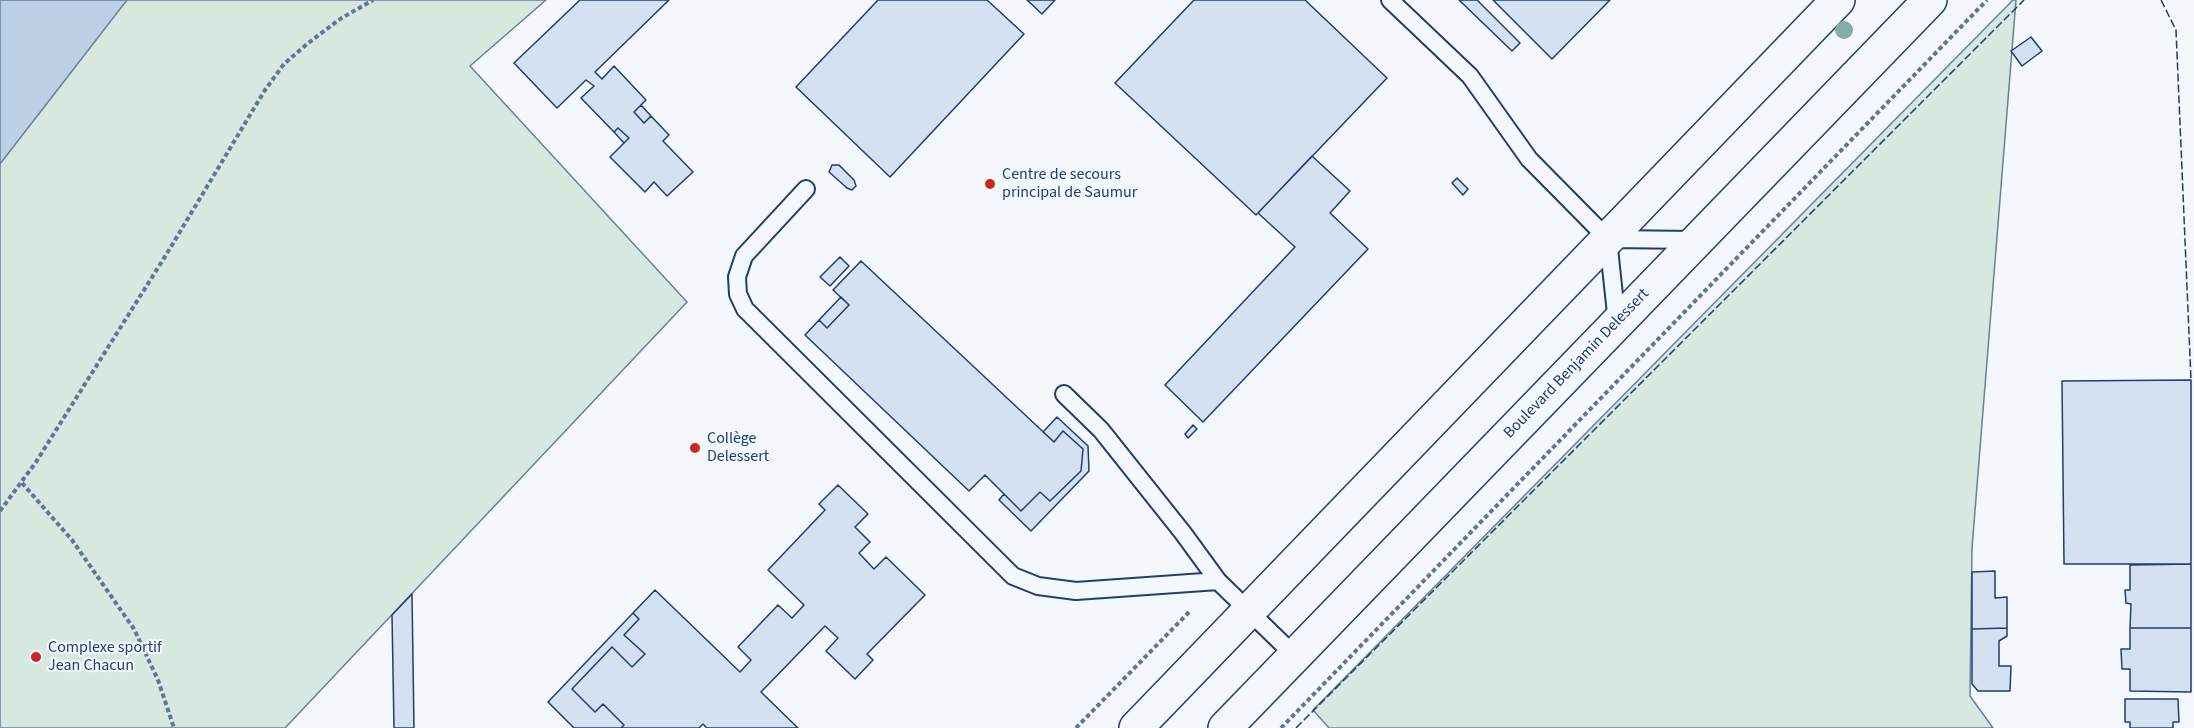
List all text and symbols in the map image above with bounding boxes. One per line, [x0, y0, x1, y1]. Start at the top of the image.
place label: Centre de secours principal de Saumur [1002, 165, 1137, 203]
marker: Centre de secours principal de Saumur [983, 177, 997, 191]
street label: Boulevard Benjamin Delessert [1500, 285, 1654, 443]
place label: Collège Delessert [707, 429, 769, 467]
marker: Collège Delessert [688, 441, 702, 455]
place label: Complexe sportif Jean Chacun [48, 638, 162, 676]
marker: Complexe sportif Jean Chacun [29, 650, 43, 664]

